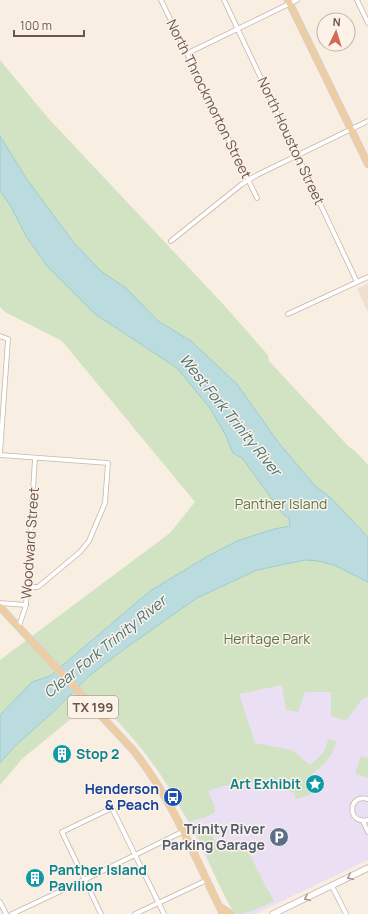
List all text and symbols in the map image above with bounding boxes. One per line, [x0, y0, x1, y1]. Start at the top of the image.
scale bar [14, 12, 84, 38]
north arrow [316, 12, 356, 52]
text: N [332, 14, 341, 29]
street label: North Throckmorton Street [163, 16, 257, 182]
text: 100 m [20, 17, 52, 34]
street label: North Houston Street [253, 74, 330, 208]
water label: West Fork Trinity River [175, 349, 288, 482]
street label: Woodward Street [16, 486, 43, 600]
park label: Panther Island [235, 494, 327, 513]
water label: Clear Fork Trinity River [39, 589, 172, 703]
park label: Heritage Park [224, 629, 311, 648]
road number: TX 199 [68, 696, 118, 718]
building icon: Stop 2 [51, 743, 73, 765]
place label: Stop 2 [76, 744, 119, 763]
place icon: Art Exhibit [304, 773, 326, 795]
place label: Art Exhibit [230, 774, 301, 793]
place label: Henderson & Peach [85, 779, 159, 814]
bus stop icon: Henderson & Peach [162, 786, 184, 808]
place label: Trinity River Parking Garage [162, 819, 265, 854]
parking icon: Trinity River Parking Garage [268, 826, 290, 848]
place label: Panther Island Pavilion [49, 860, 147, 895]
building icon: Panther Island Pavilion [24, 867, 46, 889]
one-way arrow [347, 872, 354, 880]
one-way arrow [304, 893, 311, 901]

